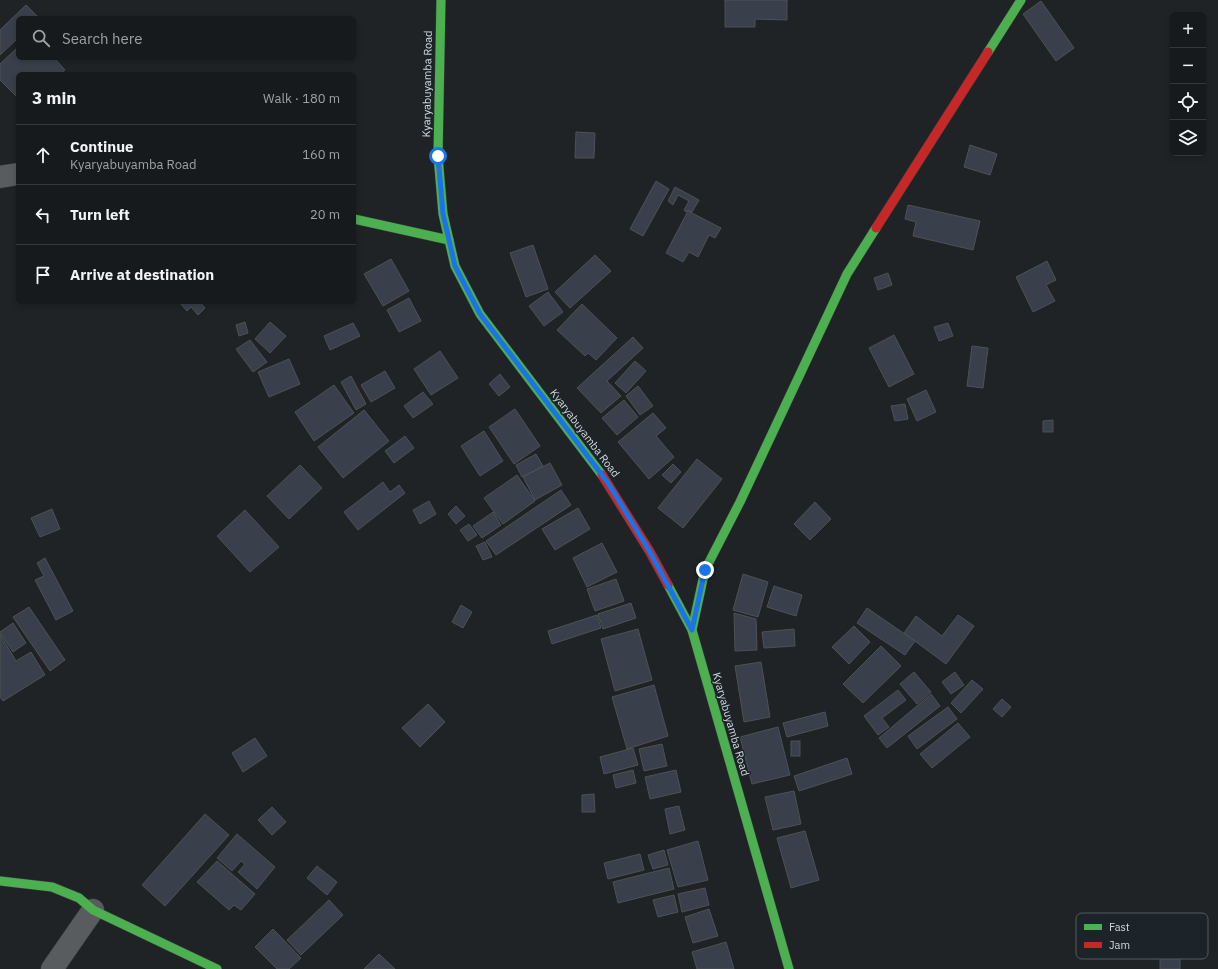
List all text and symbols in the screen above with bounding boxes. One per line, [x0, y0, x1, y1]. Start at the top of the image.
map controls [1170, 12, 1206, 156]
button: + [1170, 12, 1206, 48]
search box [16, 16, 356, 60]
icon: search [30, 27, 52, 49]
text: Search here [62, 29, 142, 48]
street label: Kyaryabuyamba Road [419, 30, 435, 138]
button: − [1170, 48, 1206, 84]
button: locate [1170, 84, 1206, 120]
text: 3 min [32, 87, 76, 109]
text: Walk · 180 m [263, 90, 340, 107]
button: layers [1170, 120, 1206, 156]
text: Continue [70, 137, 134, 156]
icon: ahead [32, 144, 54, 166]
text: 160 m [302, 146, 340, 163]
route start [429, 147, 447, 165]
text: Kyaryabuyamba Road [70, 156, 196, 173]
icon: left [32, 204, 54, 226]
text: Turn left [70, 205, 130, 224]
text: 20 m [310, 206, 340, 223]
icon: arrive [32, 264, 54, 286]
text: Arrive at destination [70, 265, 214, 284]
street label: Kyaryabuyamba Road [547, 386, 623, 480]
route end [696, 561, 714, 579]
street label: Kyaryabuyamba Road [710, 671, 752, 777]
legend [1076, 913, 1208, 959]
text: Fast [1109, 920, 1130, 934]
text: Jam [1109, 938, 1130, 952]

